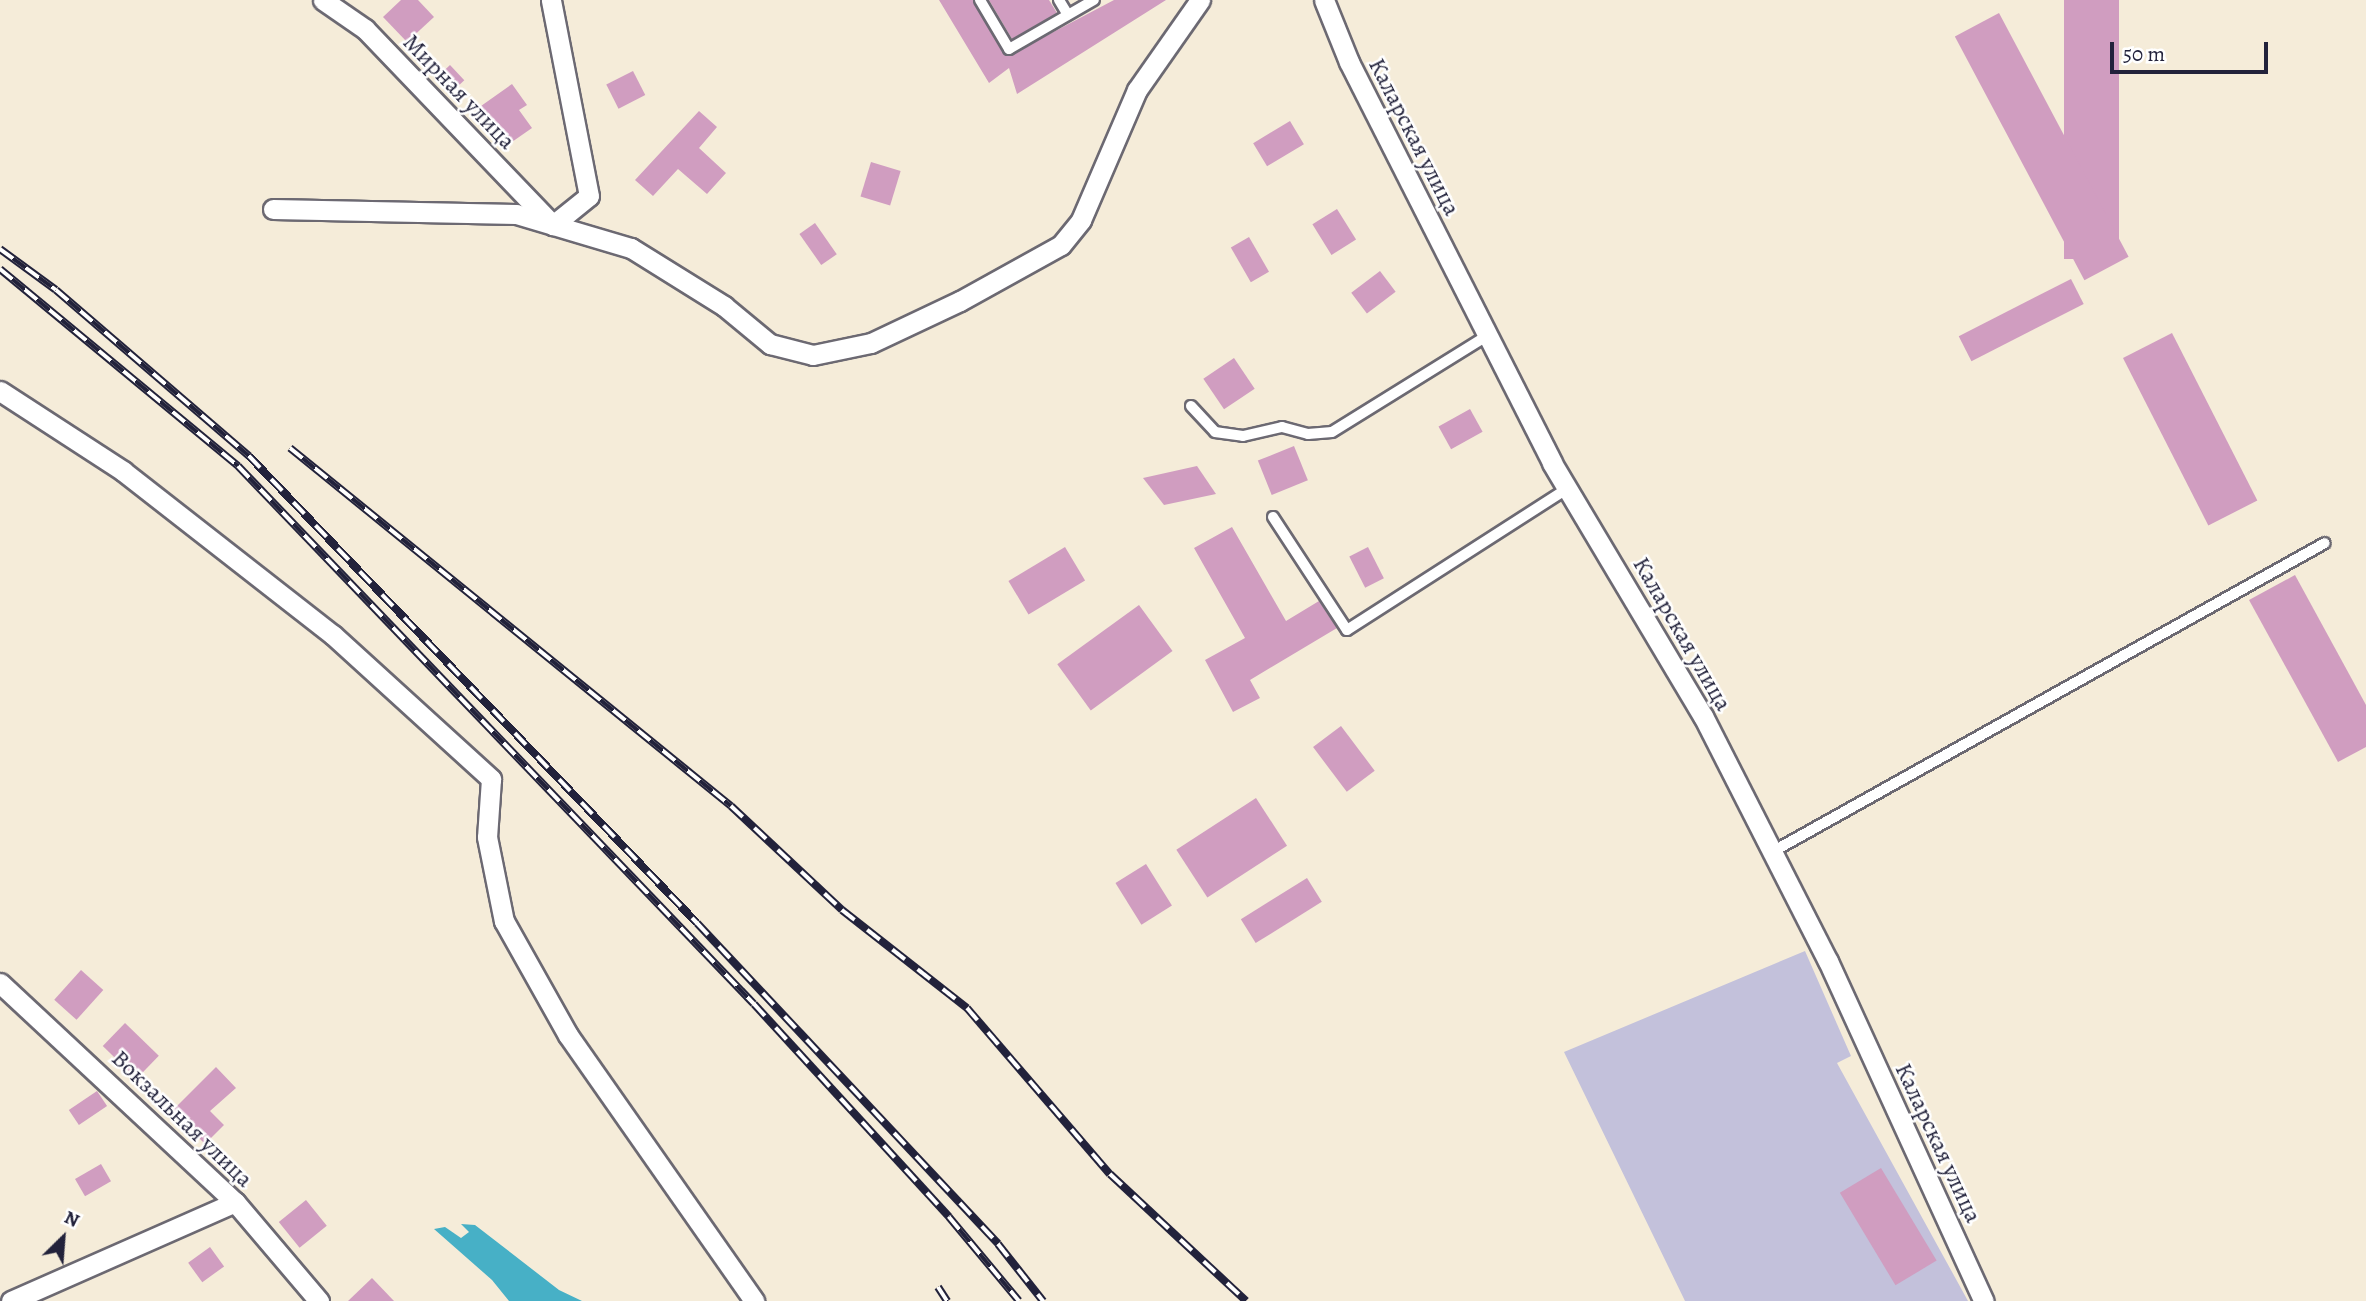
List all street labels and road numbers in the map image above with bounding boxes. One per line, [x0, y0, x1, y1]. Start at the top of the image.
street label: Мирная улица [397, 28, 521, 156]
street label: Каларская улица [1362, 53, 1466, 221]
street label: Каларская улица [1626, 552, 1738, 716]
street label: Вокзальная улица [105, 1044, 259, 1194]
street label: Каларская улица [1888, 1059, 1988, 1227]

